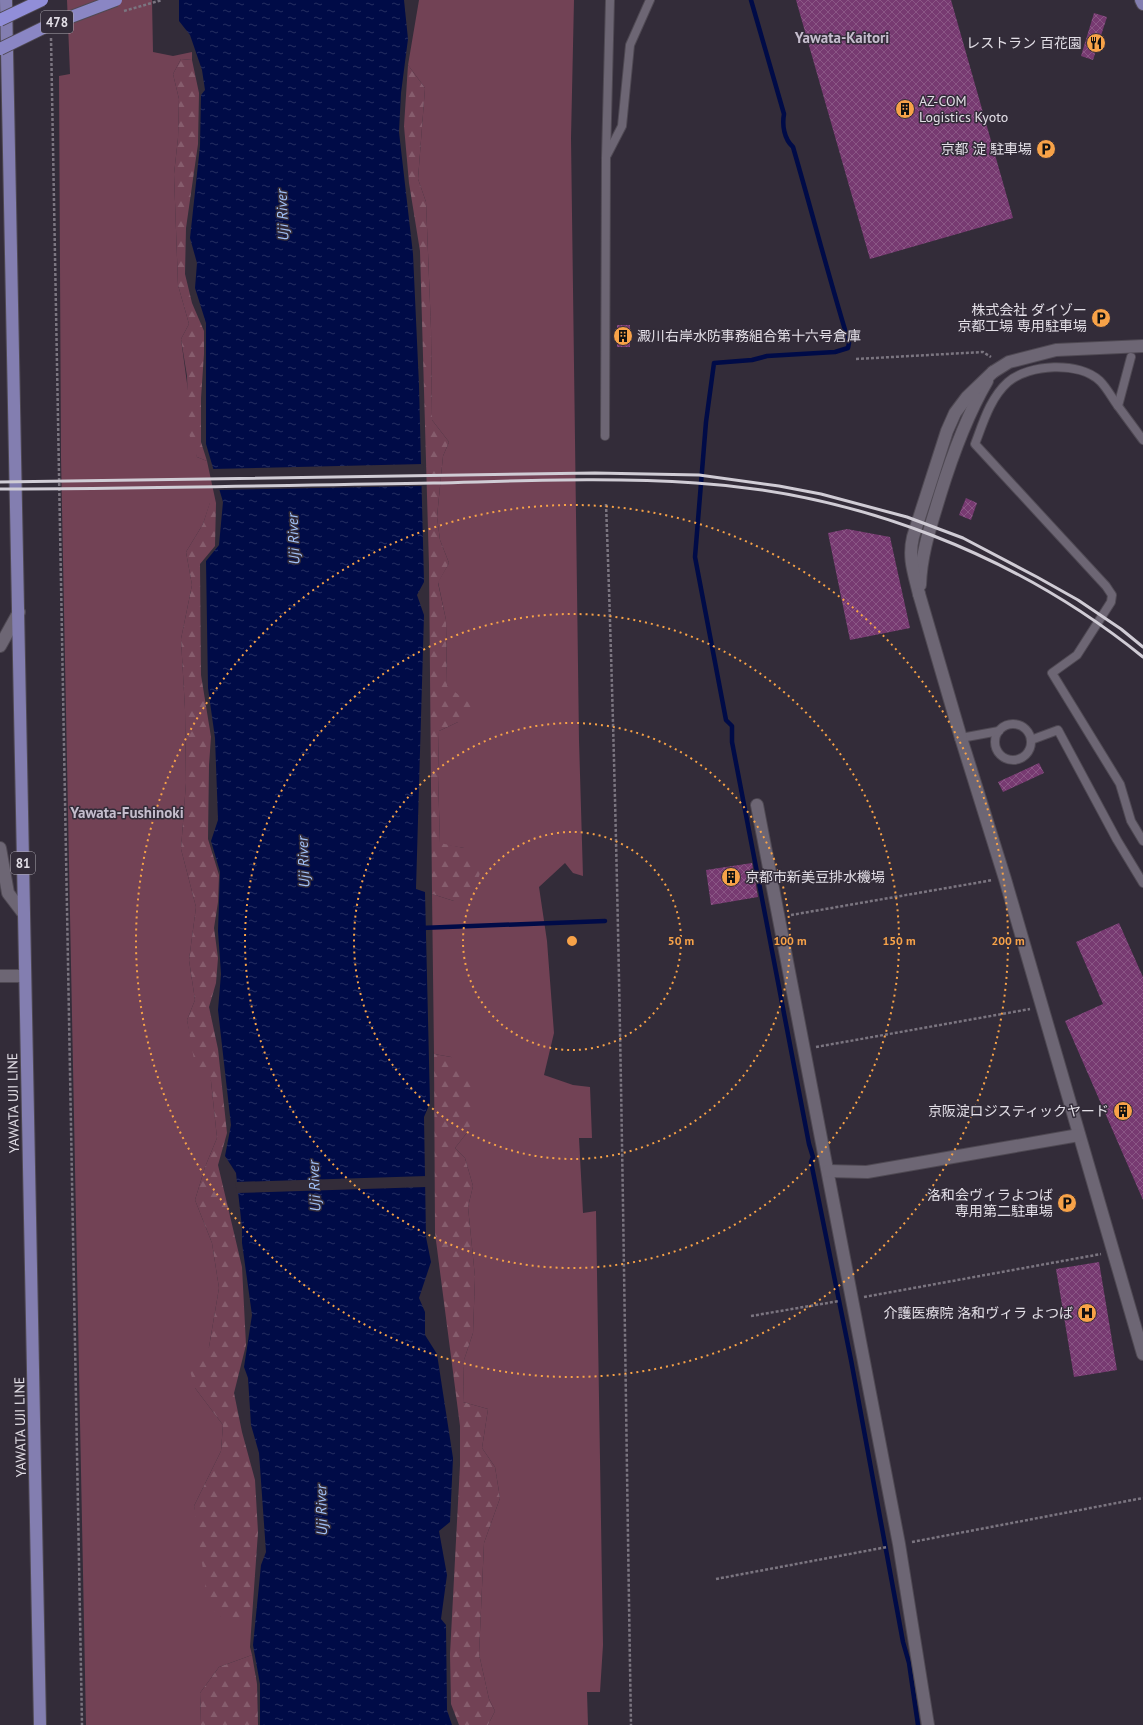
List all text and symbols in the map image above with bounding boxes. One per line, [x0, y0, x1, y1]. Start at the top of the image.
road number: 478 [41, 11, 73, 33]
district label: Yawata-Kaitori [794, 28, 889, 47]
restaurant icon: レストラン 百花園 [1085, 32, 1107, 54]
place label: レストラン 百花園 [966, 34, 1082, 52]
place label: AZ-COM Logistics Kyoto [919, 92, 1008, 126]
building icon: AZ-COM Logistics Kyoto [894, 98, 916, 120]
parking icon: 京都 淀 駐車場 [1035, 138, 1057, 160]
place label: 京都 淀 駐車場 [941, 140, 1032, 158]
water label: Uji River [272, 188, 292, 241]
place label: 株式会社 ダイゾー 京都工場 専用駐車場 [957, 301, 1087, 335]
parking icon: 株式会社 ダイゾー 京都工場 専用駐車場 [1090, 307, 1112, 329]
building icon: 澱川右岸水防事務組合第十六号倉庫 [612, 325, 634, 347]
place label: 澱川右岸水防事務組合第十六号倉庫 [637, 327, 861, 345]
water label: Uji River [283, 512, 303, 565]
district label: Yawata-Fushinoki [69, 803, 184, 822]
water label: Uji River [293, 835, 313, 888]
road number: 81 [11, 852, 35, 874]
building icon: 京都市新美豆排水機場 [720, 866, 742, 888]
place label: 京都市新美豆排水機場 [745, 868, 885, 886]
text: 50 m [668, 933, 694, 948]
text: 100 m [773, 933, 807, 948]
text: 150 m [882, 933, 916, 948]
text: 200 m [991, 933, 1025, 948]
centre of rings [565, 934, 579, 948]
street label: YAWATA UJI LINE [3, 1053, 23, 1153]
building icon: 京阪淀ロジスティックヤード [1112, 1100, 1134, 1122]
place label: 京阪淀ロジスティックヤード [928, 1102, 1109, 1120]
water label: Uji River [304, 1159, 324, 1212]
place label: 洛和会ヴィラよつば 専用第二駐車場 [927, 1186, 1053, 1220]
parking icon: 洛和会ヴィラよつば 専用第二駐車場 [1056, 1192, 1078, 1214]
hospital icon: 介護医療院 洛和ヴィラ よつば [1076, 1302, 1098, 1324]
place label: 介護医療院 洛和ヴィラ よつば [884, 1304, 1073, 1322]
street label: YAWATA UJI LINE [10, 1377, 30, 1477]
water label: Uji River [311, 1483, 331, 1536]

